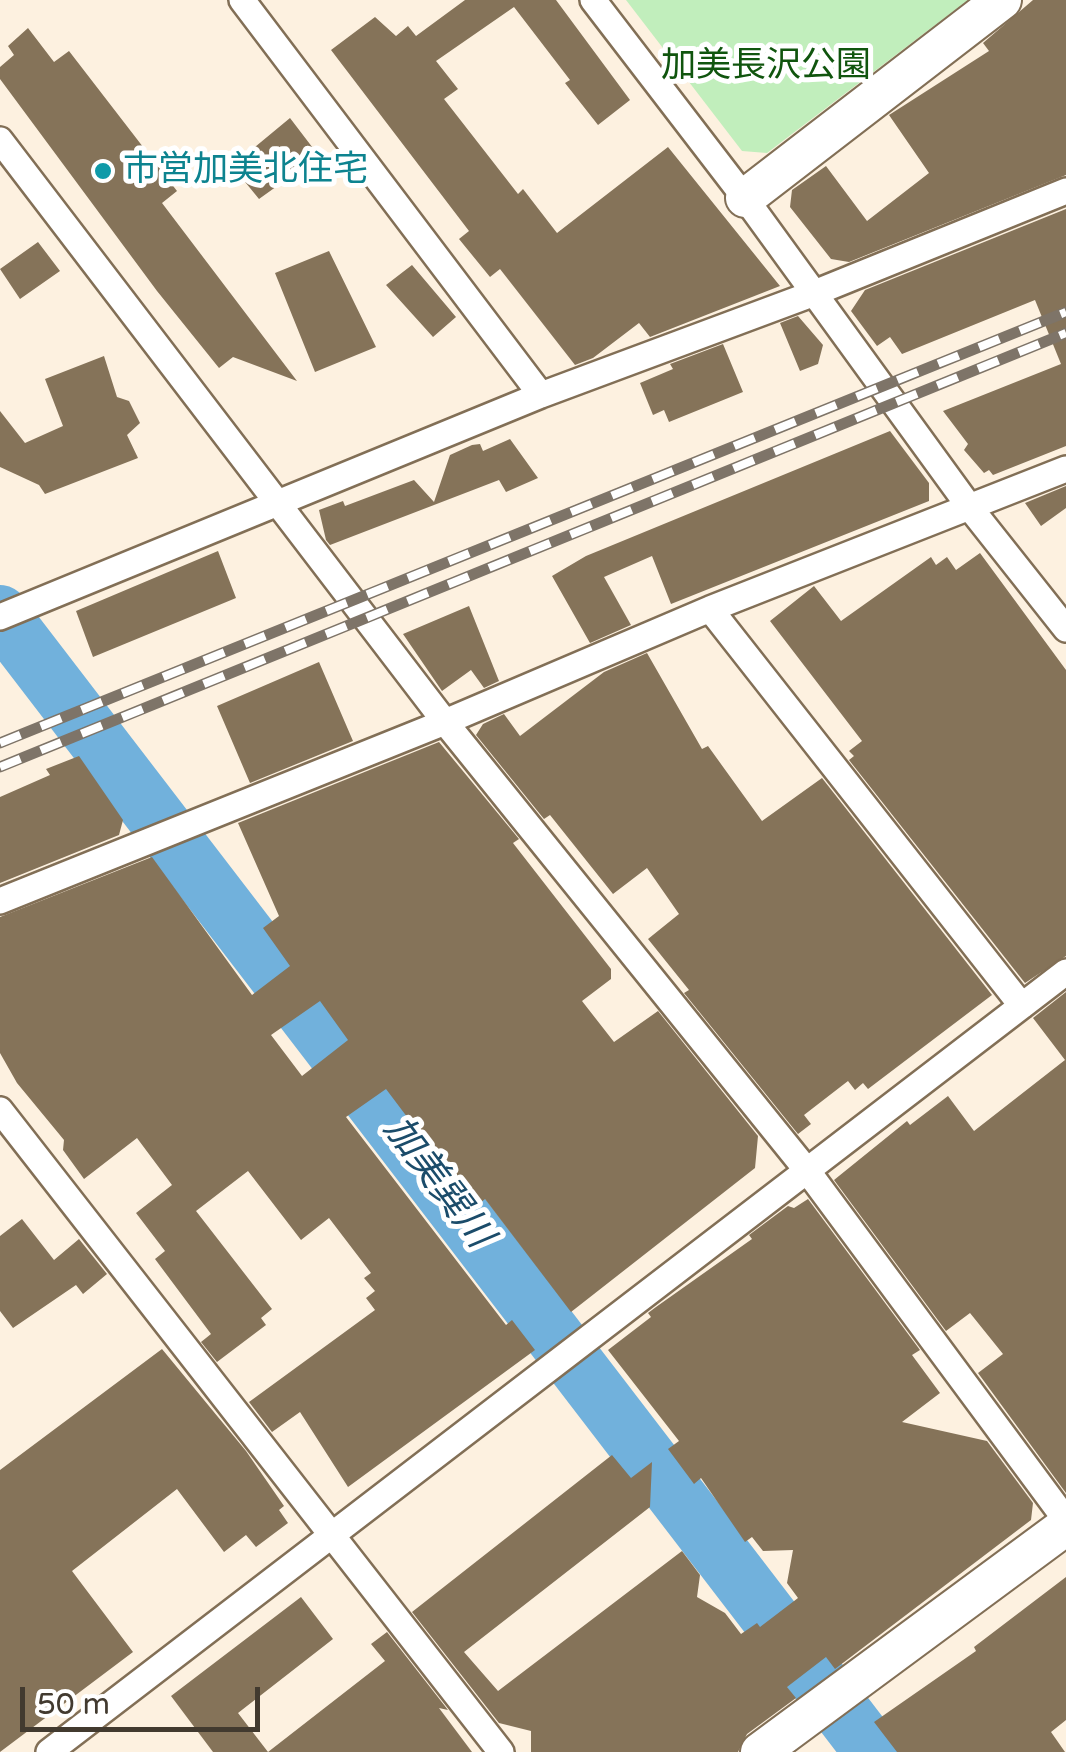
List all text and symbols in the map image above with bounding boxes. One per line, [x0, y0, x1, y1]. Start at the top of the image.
park label: 加美長沢公園 [661, 46, 871, 88]
place label: 市営加美北住宅 [123, 150, 368, 192]
marker: 市営加美北住宅 [92, 160, 114, 182]
water label: 加美巽川 [373, 1109, 501, 1257]
scale bar [25, 1667, 265, 1729]
text: 50 m [37, 1686, 110, 1723]

